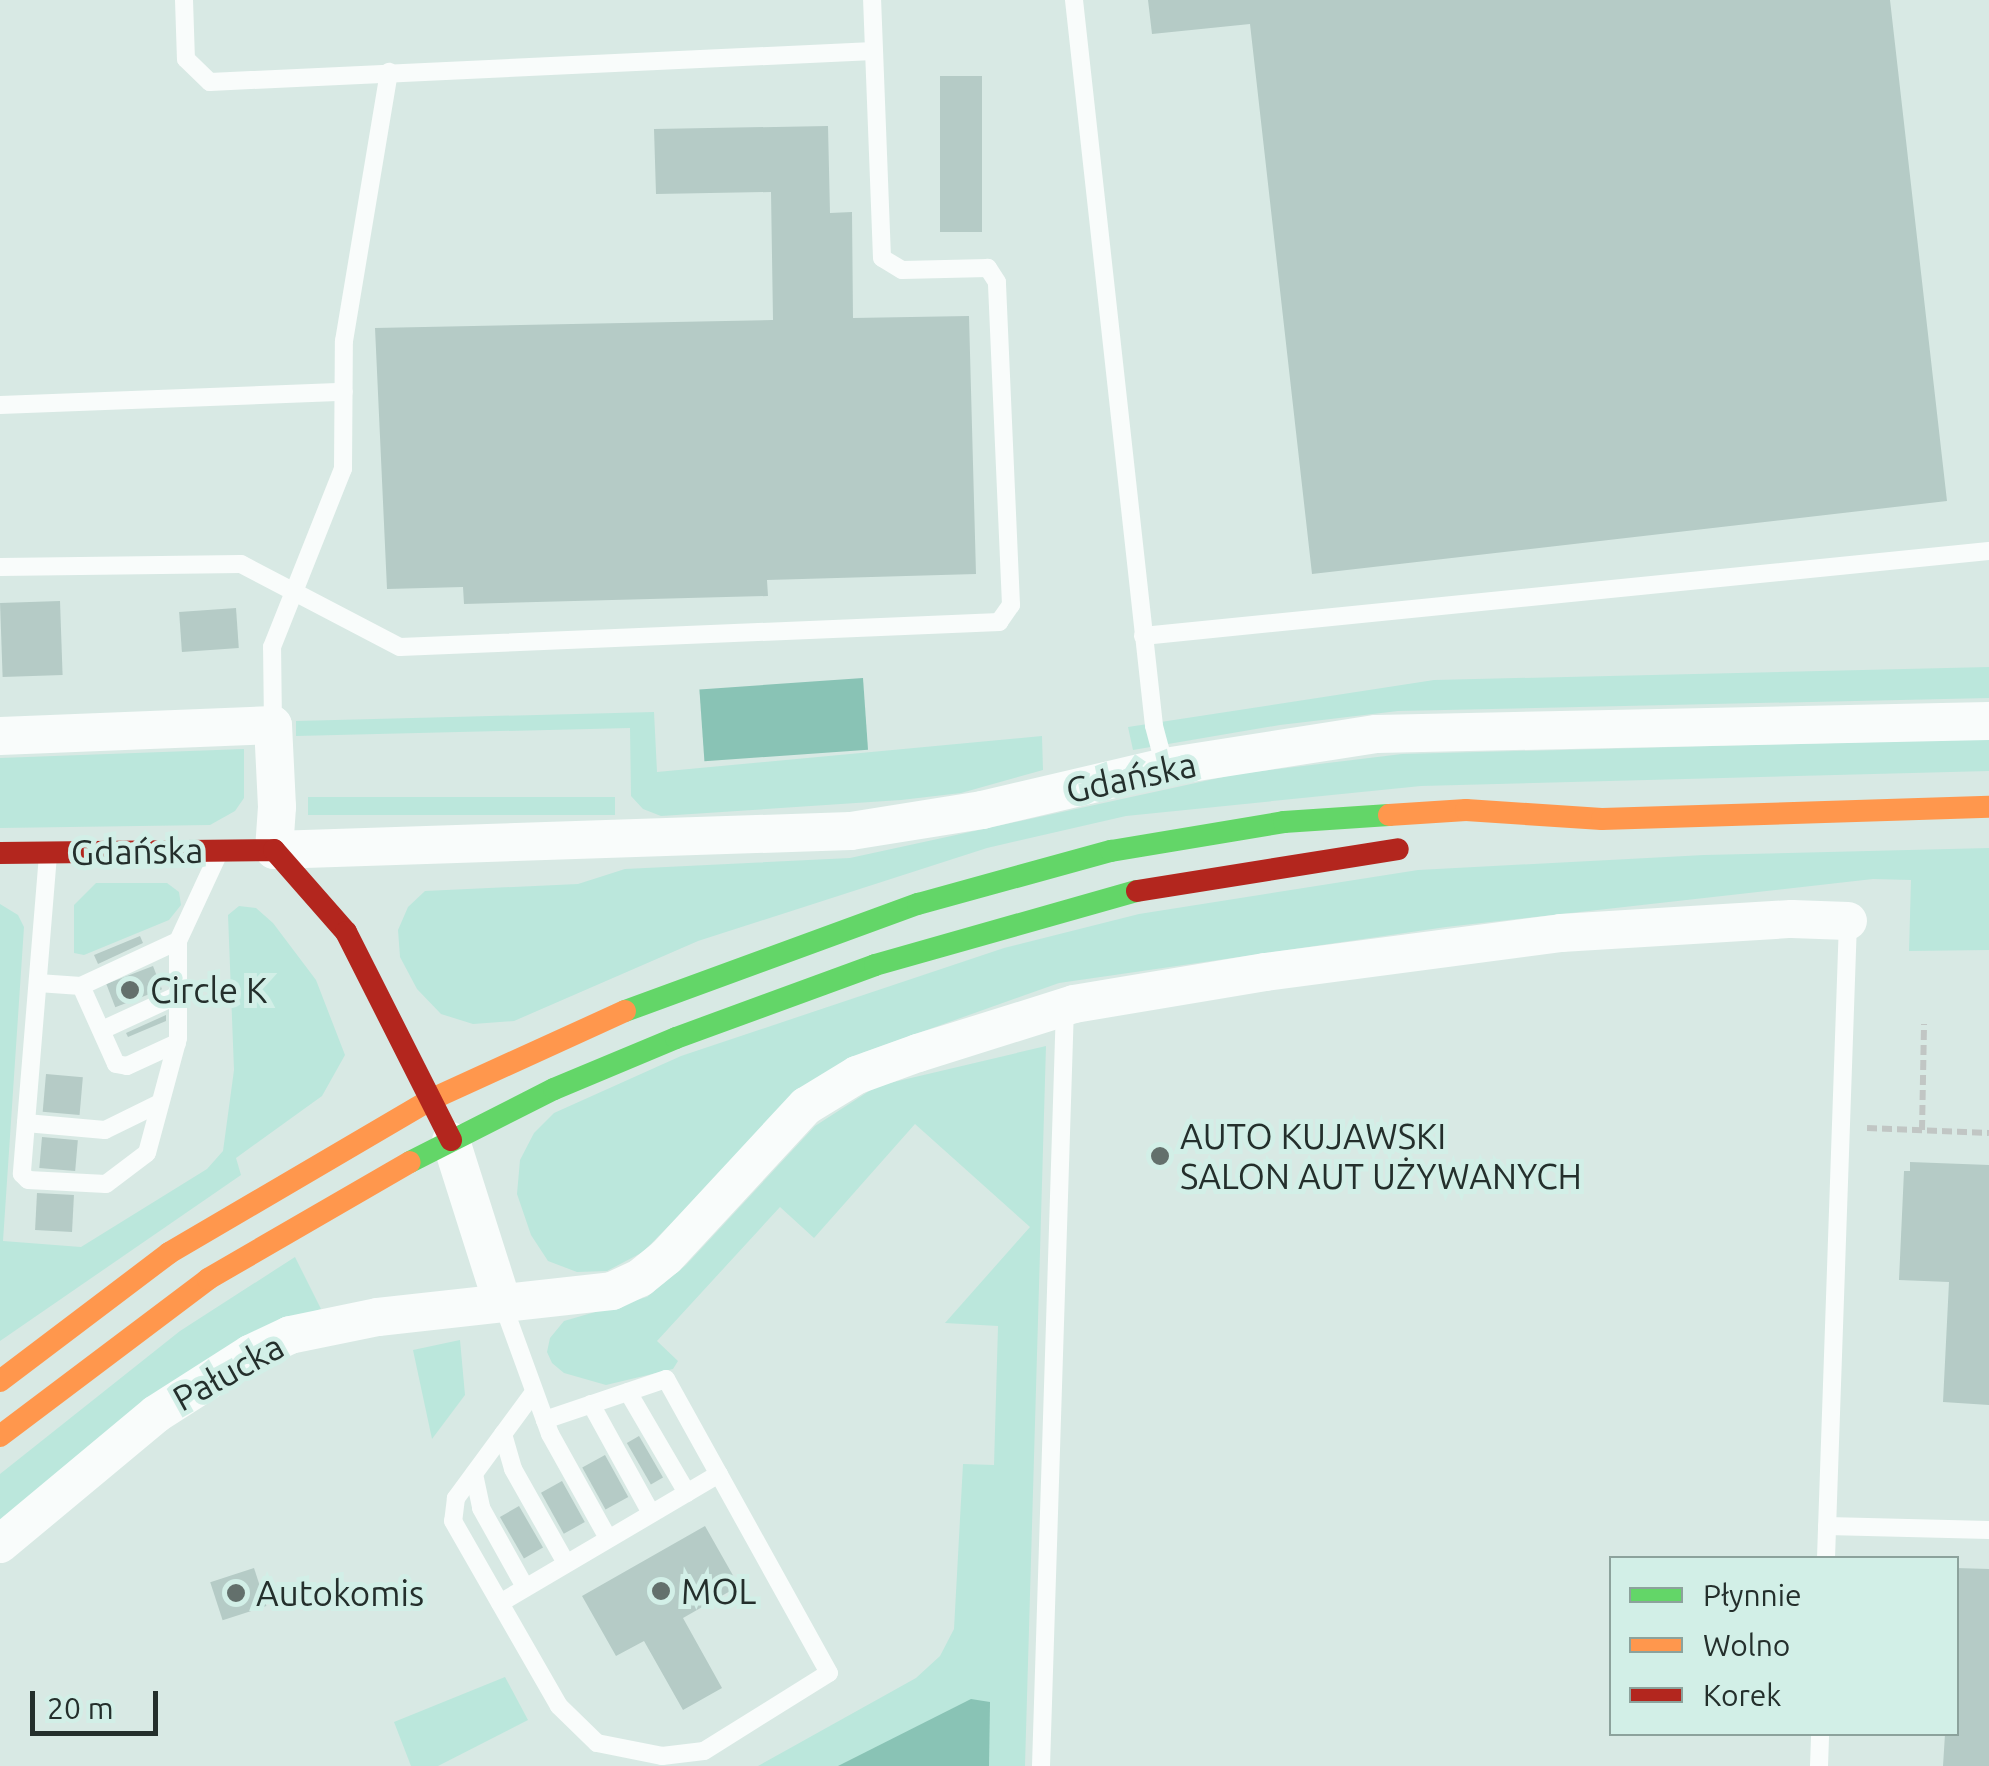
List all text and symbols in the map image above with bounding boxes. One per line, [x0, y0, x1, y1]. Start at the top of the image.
street label: Gdańska [1062, 743, 1200, 811]
street label: Gdańska [70, 829, 204, 873]
place label: Circle K [150, 969, 267, 1011]
marker: Circle K [119, 979, 141, 1001]
place label: AUTO KUJAWSKI SALON AUT UŻYWANYCH [1180, 1115, 1582, 1197]
marker: AUTO KUJAWSKI SALON AUT UŻYWANYCH [1149, 1145, 1171, 1167]
street label: Pałucka [165, 1325, 291, 1419]
legend [1609, 1556, 1959, 1736]
place label: MOL [681, 1570, 756, 1612]
place label: Autokomis [256, 1572, 424, 1614]
text: Płynnie [1703, 1578, 1802, 1612]
marker: MOL [650, 1580, 672, 1602]
marker: Autokomis [225, 1582, 247, 1604]
text: Wolno [1703, 1628, 1790, 1662]
scale bar [35, 1671, 162, 1733]
text: Korek [1703, 1678, 1781, 1712]
text: 20 m [47, 1691, 114, 1725]

